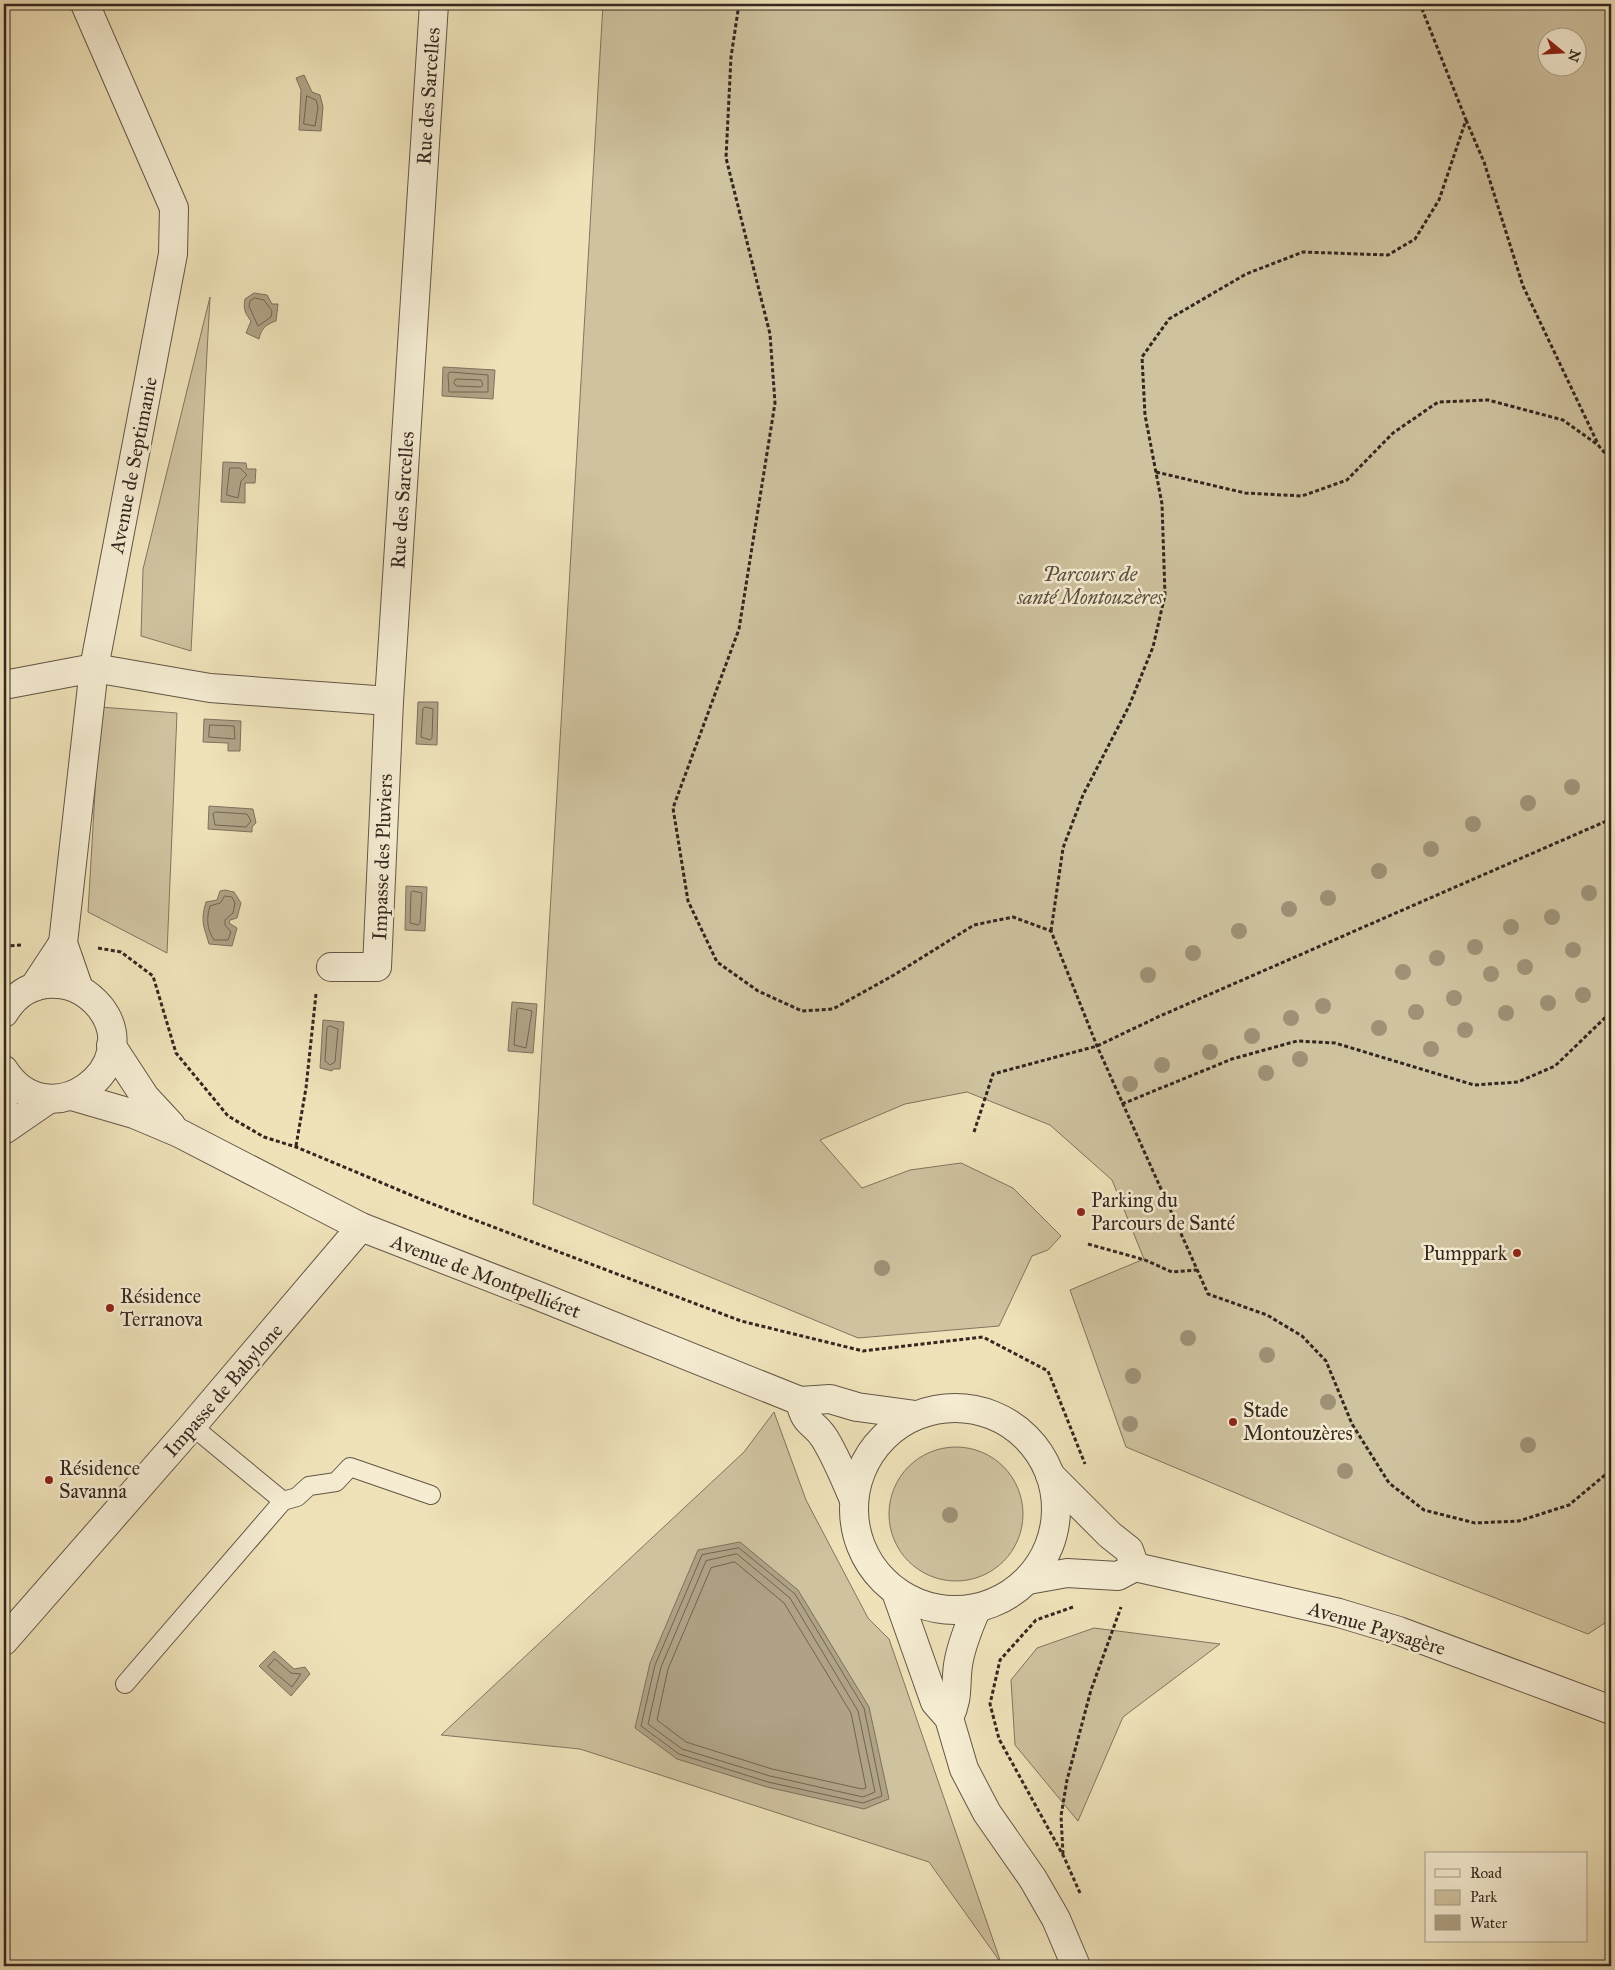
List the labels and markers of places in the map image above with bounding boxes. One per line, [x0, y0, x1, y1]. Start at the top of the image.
place label: Parking du Parcours de Santé [1091, 1188, 1236, 1235]
marker: Parking du Parcours de Santé [1075, 1206, 1087, 1218]
place label: Pumppark [1423, 1241, 1508, 1265]
marker: Pumppark [1511, 1247, 1523, 1259]
place label: Résidence Terranova [120, 1284, 203, 1331]
marker: Résidence Terranova [104, 1302, 116, 1314]
place label: Stade Montouzères [1243, 1398, 1353, 1445]
marker: Stade Montouzères [1227, 1416, 1239, 1428]
place label: Résidence Savanna [59, 1456, 140, 1503]
marker: Résidence Savanna [43, 1474, 55, 1486]

